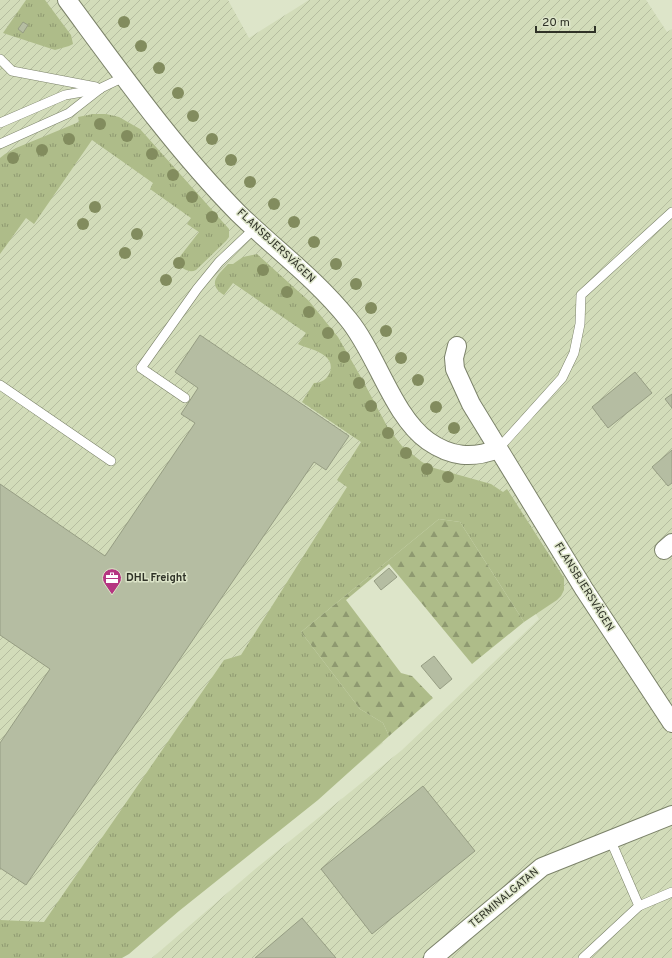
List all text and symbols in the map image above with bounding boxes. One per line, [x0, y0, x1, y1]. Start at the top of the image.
scale bar [536, 8, 595, 34]
text: 20 m [542, 15, 570, 31]
street label: FLANSBJERSVÄGEN [234, 205, 319, 286]
street label: FLANSBJERSVÄGEN [551, 539, 618, 634]
office icon: DHL Freight [101, 567, 123, 595]
place label: DHL Freight [126, 571, 186, 585]
street label: TERMINALGATAN [466, 865, 542, 931]

